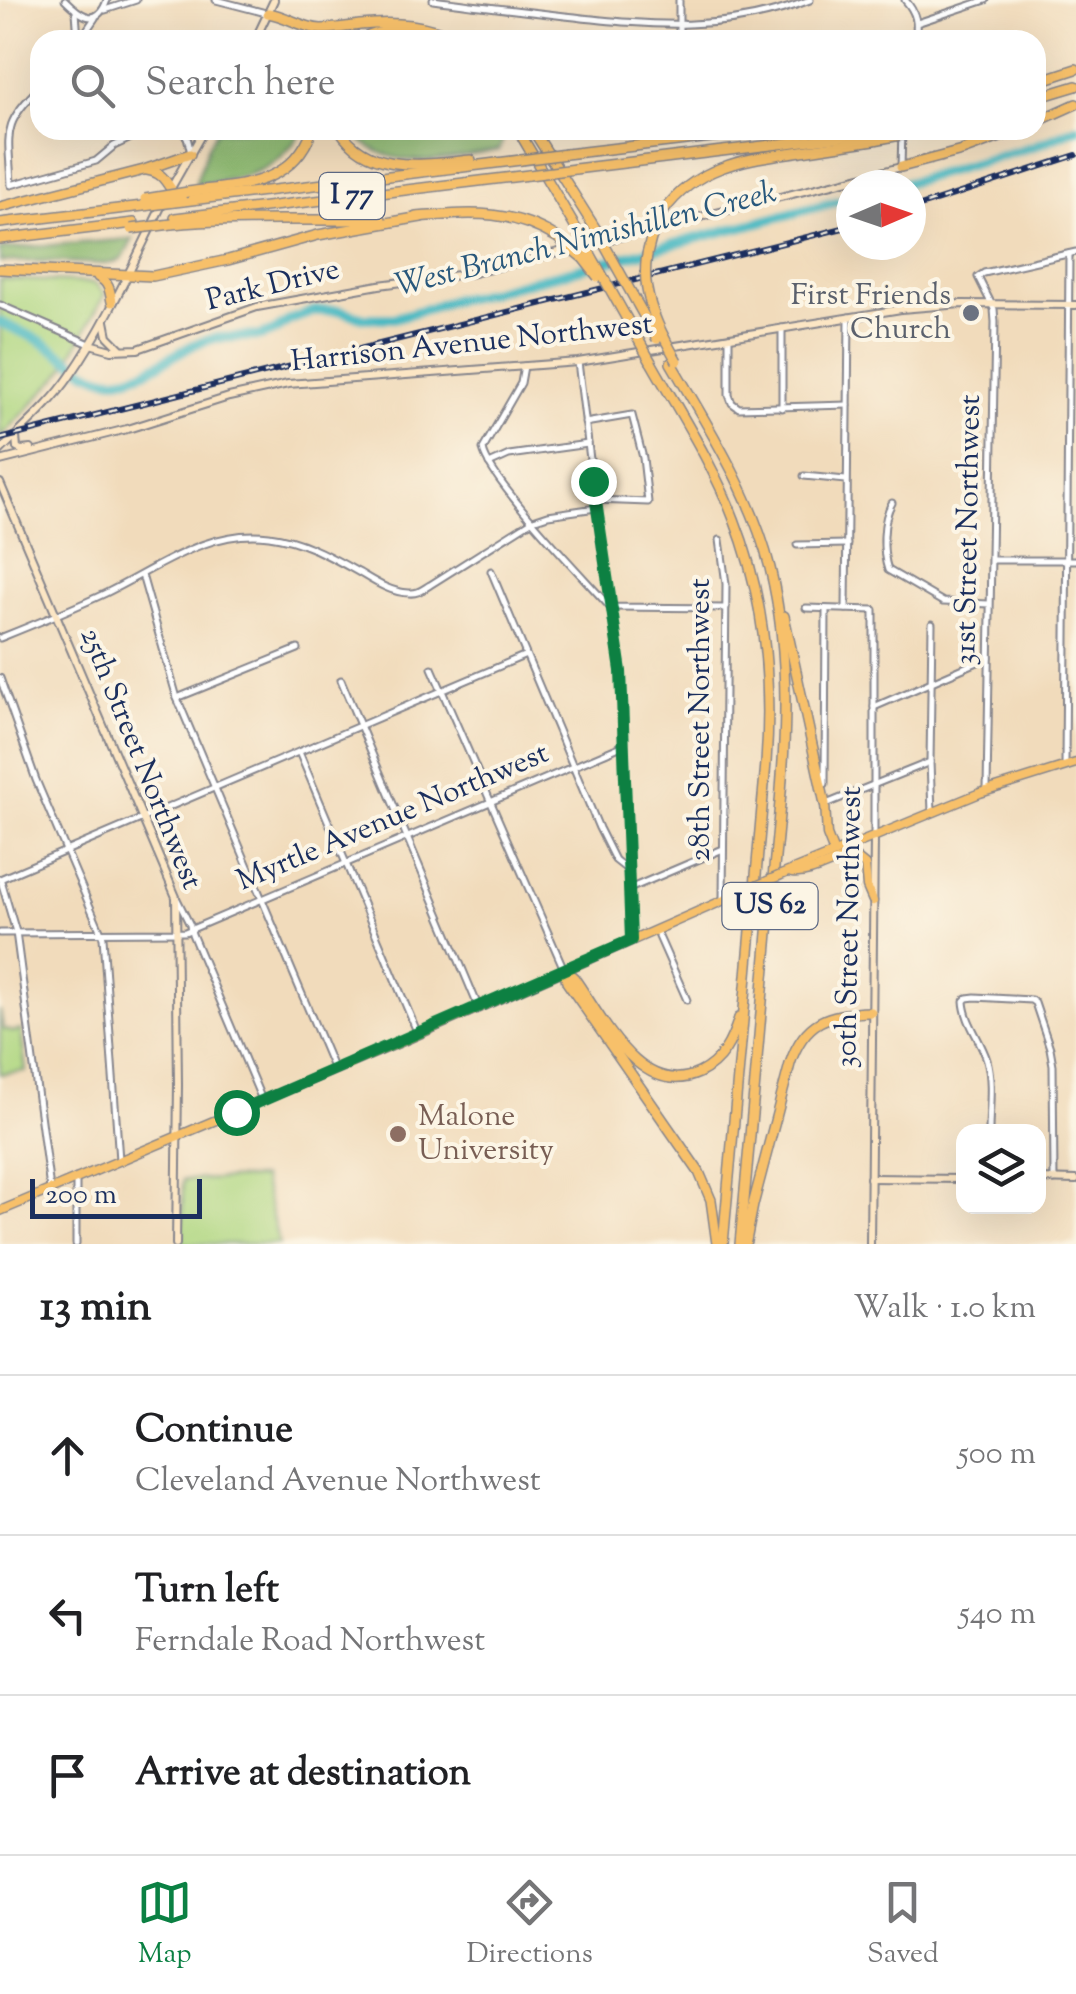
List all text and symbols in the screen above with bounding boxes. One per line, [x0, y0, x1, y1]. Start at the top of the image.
search box [30, 30, 1046, 140]
icon: search [65, 58, 120, 113]
text: Search here [145, 58, 336, 112]
water label: West Branch Nimishillen Creek [390, 170, 782, 310]
north arrow [836, 170, 926, 260]
road number: I 77 [320, 173, 384, 219]
street label: Park Drive [202, 249, 344, 323]
place label: First Friends Church [791, 275, 951, 352]
marker: First Friends Church [960, 302, 982, 324]
street label: Harrison Avenue Northwest [289, 304, 655, 384]
street label: 31st Street Northwest [945, 394, 993, 666]
route end [571, 459, 617, 505]
street label: 28th Street Northwest [680, 578, 723, 862]
street label: 25th Street Northwest [68, 622, 212, 896]
street label: Myrtle Avenue Northwest [230, 733, 556, 903]
street label: 30th Street Northwest [826, 786, 874, 1068]
road number: US 62 [722, 883, 818, 929]
route start [214, 1090, 260, 1136]
place label: Malone University [418, 1096, 554, 1173]
marker: Malone University [387, 1123, 409, 1145]
map controls [956, 1124, 1046, 1214]
button: layers [956, 1124, 1046, 1214]
scale bar [30, 1174, 202, 1218]
text: 200 m [45, 1176, 117, 1216]
text: 13 min [40, 1279, 152, 1339]
text: Walk · 1.0 km [853, 1286, 1036, 1332]
text: Continue [135, 1405, 293, 1459]
icon: ahead [40, 1428, 95, 1483]
text: 500 m [958, 1432, 1036, 1478]
text: Cleveland Avenue Northwest [135, 1459, 541, 1505]
text: Turn left [135, 1565, 279, 1619]
icon: left [40, 1588, 95, 1643]
text: 540 m [959, 1592, 1036, 1638]
text: Ferndale Road Northwest [135, 1619, 485, 1665]
icon: arrive [40, 1748, 95, 1803]
text: Arrive at destination [135, 1748, 471, 1802]
tab: Map [137, 1875, 192, 1975]
tab: Directions [466, 1875, 593, 1975]
tab: Saved [867, 1875, 939, 1975]

